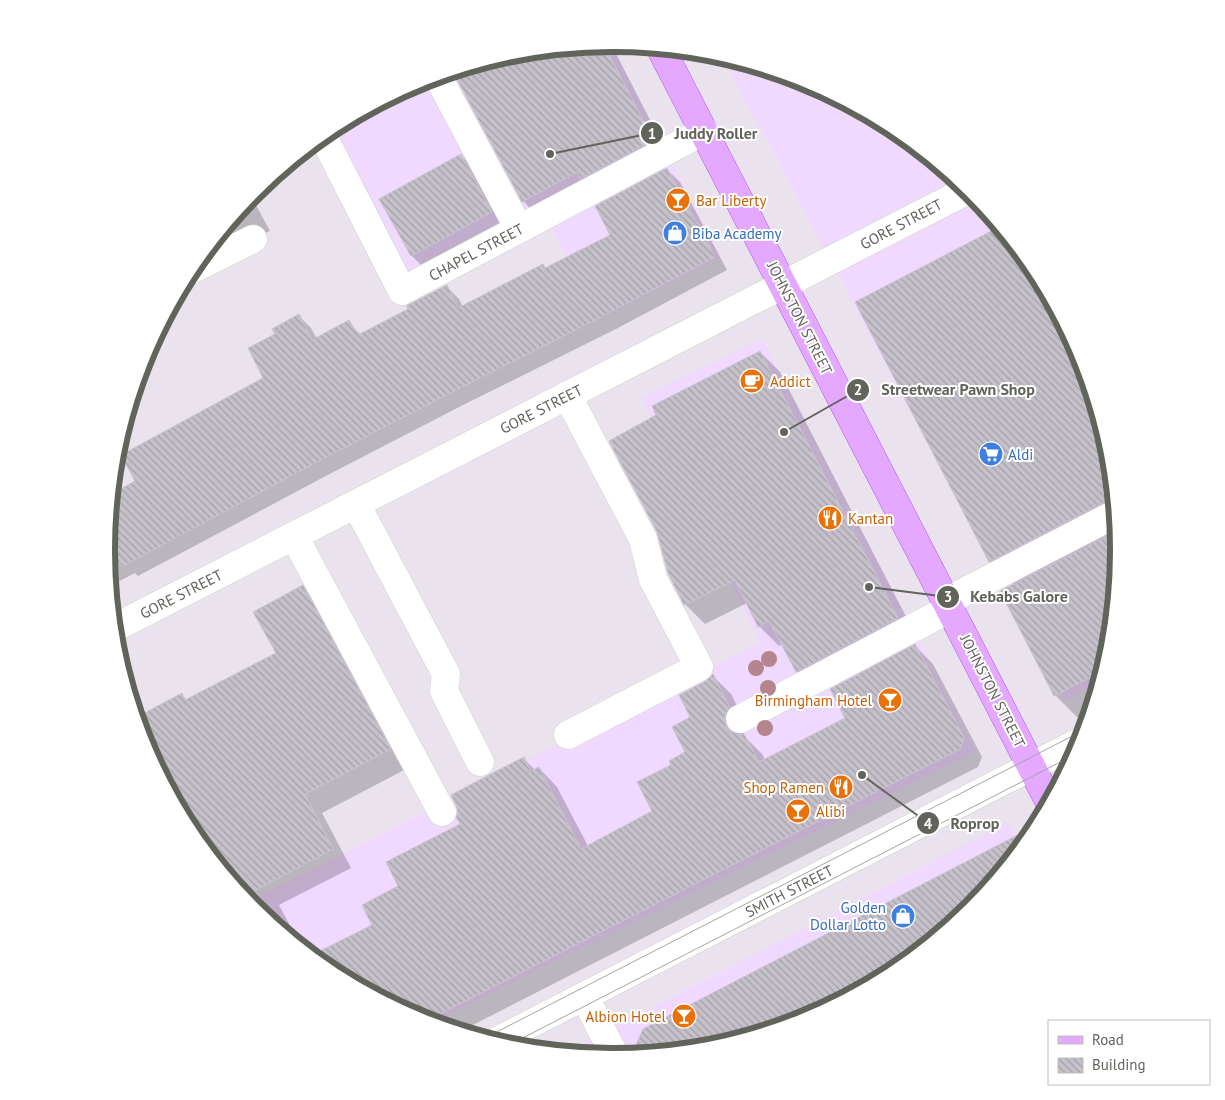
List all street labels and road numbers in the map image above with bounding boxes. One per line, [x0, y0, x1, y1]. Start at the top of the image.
street label: GORE STREET [857, 194, 946, 254]
street label: CHAPEL STREET [425, 219, 527, 285]
street label: JOHNSTON STREET [763, 257, 837, 378]
street label: GORE STREET [497, 380, 586, 438]
street label: GORE STREET [137, 565, 226, 623]
street label: JOHNSTON STREET [956, 630, 1030, 751]
street label: SMITH STREET [742, 860, 837, 921]

